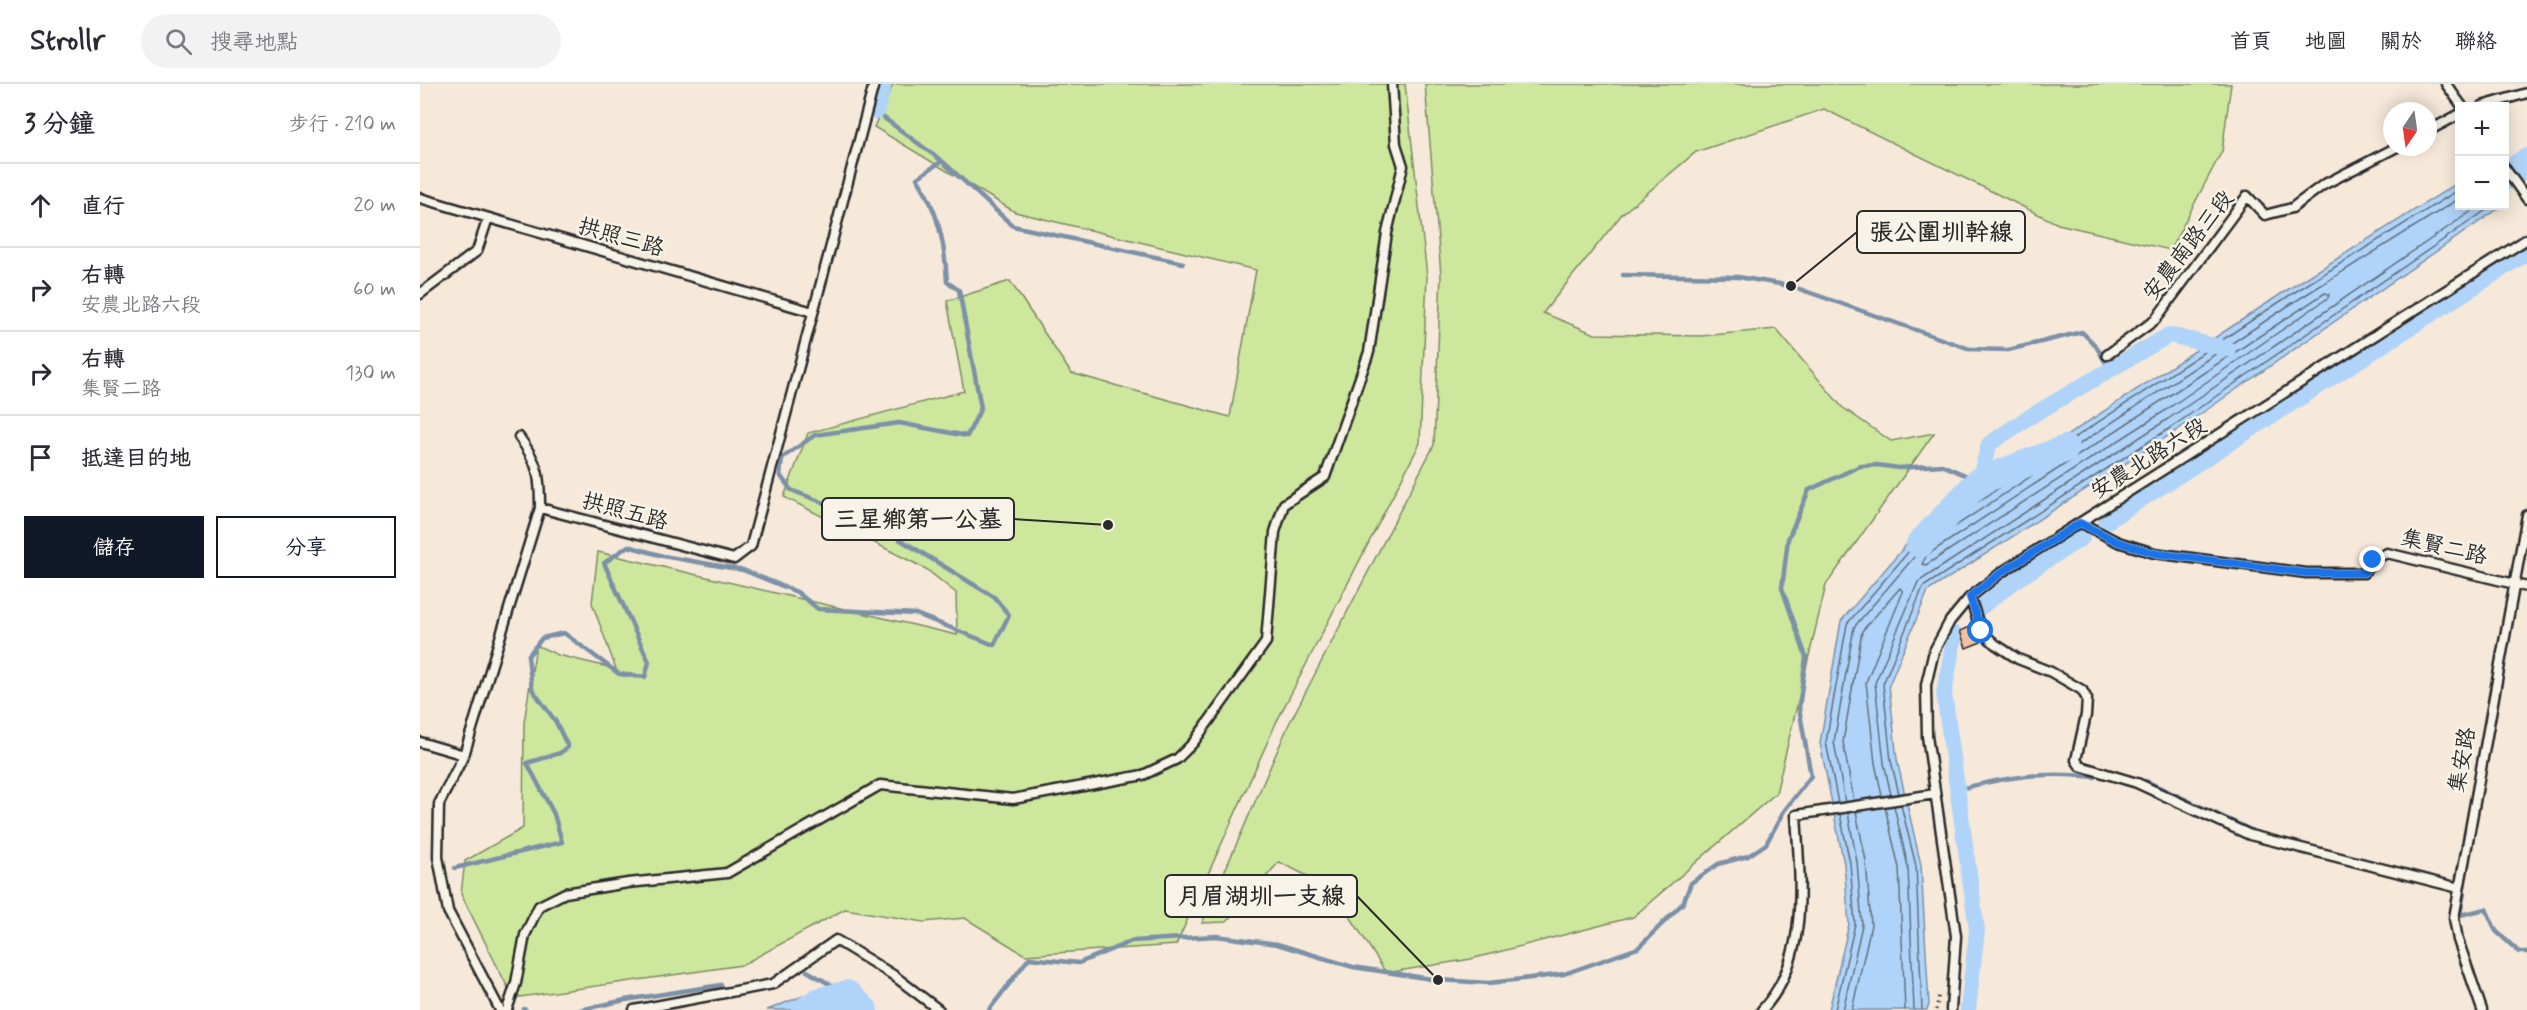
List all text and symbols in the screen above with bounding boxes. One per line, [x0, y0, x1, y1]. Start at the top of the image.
search box [141, 14, 561, 68]
text: Strollr [30, 23, 105, 60]
icon: search [162, 25, 195, 58]
text: 首頁 [2230, 28, 2272, 56]
text: 地圖 [2305, 28, 2347, 56]
text: 關於 [2380, 28, 2422, 56]
text: 聯絡 [2455, 28, 2497, 56]
text: 搜尋地點 [210, 29, 298, 57]
north arrow [2383, 102, 2437, 156]
map controls [2455, 102, 2509, 210]
button: + [2455, 102, 2509, 156]
text: 3 分鐘 [24, 108, 95, 142]
text: 步行 · 210 m [289, 111, 396, 138]
button: − [2455, 156, 2509, 210]
street label: 安農南路三段 [2137, 185, 2241, 307]
icon: ahead [24, 189, 57, 222]
text: 20 m [353, 192, 396, 219]
text: 直行 [81, 193, 125, 221]
callout: 張公圍圳幹線 [1857, 211, 2025, 253]
street label: 拱照三路 [575, 212, 667, 264]
text: 張公圍圳幹線 [1869, 218, 2013, 249]
text: 右轉 [81, 262, 125, 290]
icon: right [24, 273, 57, 306]
text: 60 m [353, 276, 396, 303]
text: 安農北路六段 [81, 292, 201, 319]
text: 右轉 [81, 346, 125, 374]
icon: right [24, 357, 57, 390]
text: 130 m [345, 360, 396, 387]
text: 集賢二路 [81, 376, 161, 403]
street label: 安農北路六段 [2086, 412, 2212, 506]
icon: arrive [24, 441, 57, 474]
text: 抵達目的地 [81, 445, 191, 473]
street label: 拱照五路 [579, 487, 671, 537]
callout: 三星鄉第一公墓 [822, 498, 1014, 540]
text: 三星鄉第一公墓 [834, 505, 1002, 536]
button: 儲存 [24, 516, 204, 578]
button: 分享 [216, 516, 396, 578]
street label: 集賢二路 [2398, 524, 2490, 572]
route end [2359, 546, 2385, 572]
route start [1967, 617, 1993, 643]
street label: 集安路 [2443, 725, 2483, 795]
callout: 月眉湖圳一支線 [1165, 875, 1357, 917]
text: 月眉湖圳一支線 [1177, 882, 1345, 913]

